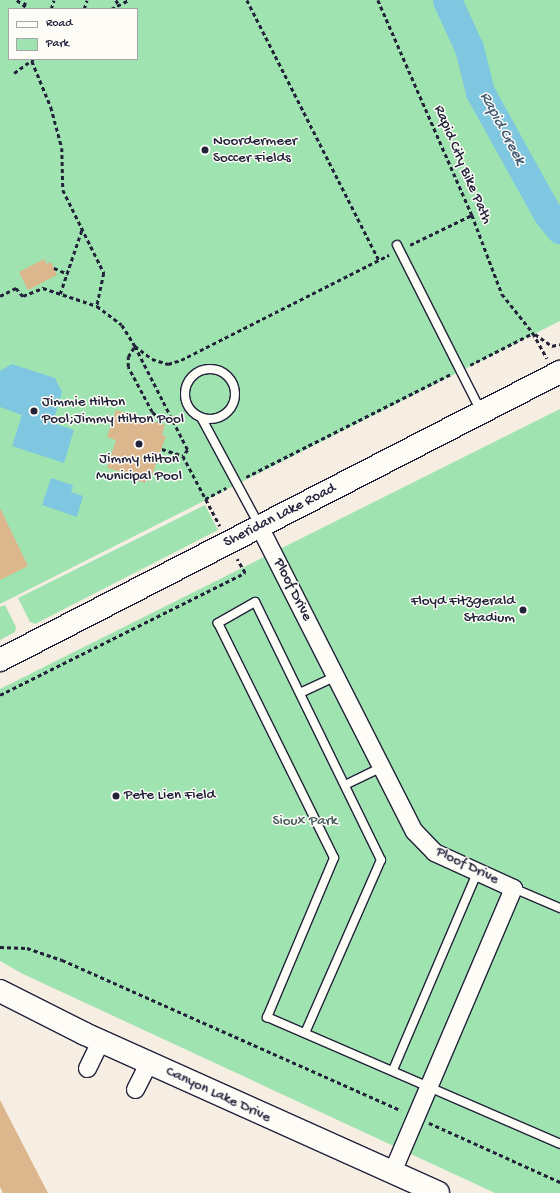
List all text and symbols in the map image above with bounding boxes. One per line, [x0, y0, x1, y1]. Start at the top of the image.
legend [8, 8, 138, 60]
text: Road [46, 17, 72, 31]
text: Park [46, 37, 69, 51]
water label: Rapid Creek [474, 89, 528, 169]
street label: Rapid City Bike Path [429, 103, 495, 227]
place label: Noordermeer Soccer Fields [213, 132, 297, 167]
marker: Noordermeer Soccer Fields [200, 145, 210, 155]
place label: Jimmie Hilton Pool;Jimmy Hilton Pool [42, 393, 184, 428]
marker: Jimmie Hilton Pool;Jimmy Hilton Pool [29, 406, 39, 416]
marker: Jimmy Hilton Municipal Pool [134, 439, 144, 449]
place label: Jimmy Hilton Municipal Pool [96, 450, 182, 485]
street label: Sheridan Lake Road [221, 480, 339, 552]
street label: Ploof Drive [269, 556, 315, 624]
place label: Floyd Fitzgerald Stadium [411, 592, 515, 627]
marker: Floyd Fitzgerald Stadium [518, 605, 528, 615]
place label: Pete Lien Field [124, 787, 215, 805]
marker: Pete Lien Field [111, 791, 121, 801]
park label: Sioux Park [272, 813, 338, 831]
street label: Ploof Drive [432, 843, 502, 889]
street label: Canyon Lake Drive [163, 1063, 273, 1127]

